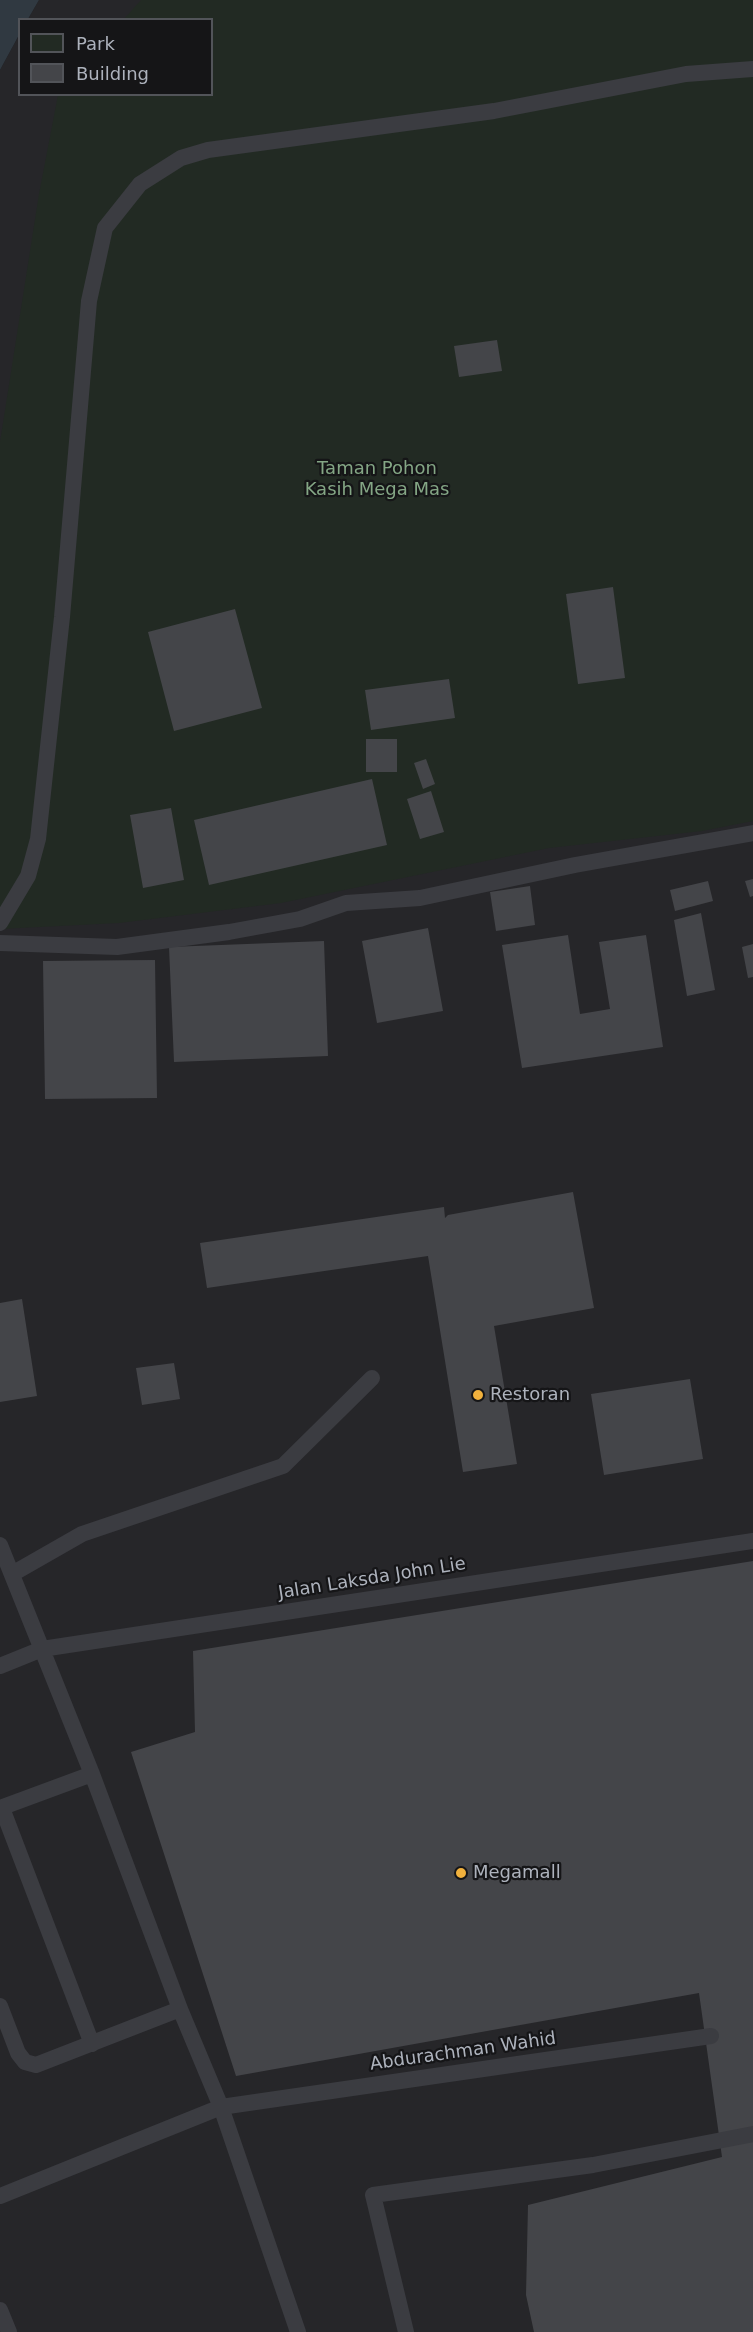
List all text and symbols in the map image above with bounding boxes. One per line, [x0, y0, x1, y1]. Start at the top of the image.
legend [18, 18, 213, 96]
text: Park [76, 33, 115, 54]
text: Building [76, 63, 149, 84]
park label: Taman Pohon Kasih Mega Mas [305, 458, 449, 500]
place label: Restoran [490, 1384, 570, 1406]
marker: Restoran [471, 1388, 485, 1402]
street label: Jalan Laksda John Lie [277, 1554, 467, 1604]
place label: Megamall [473, 1862, 561, 1884]
marker: Megamall [454, 1866, 468, 1880]
street label: Abdurachman Wahid [369, 2028, 557, 2076]

